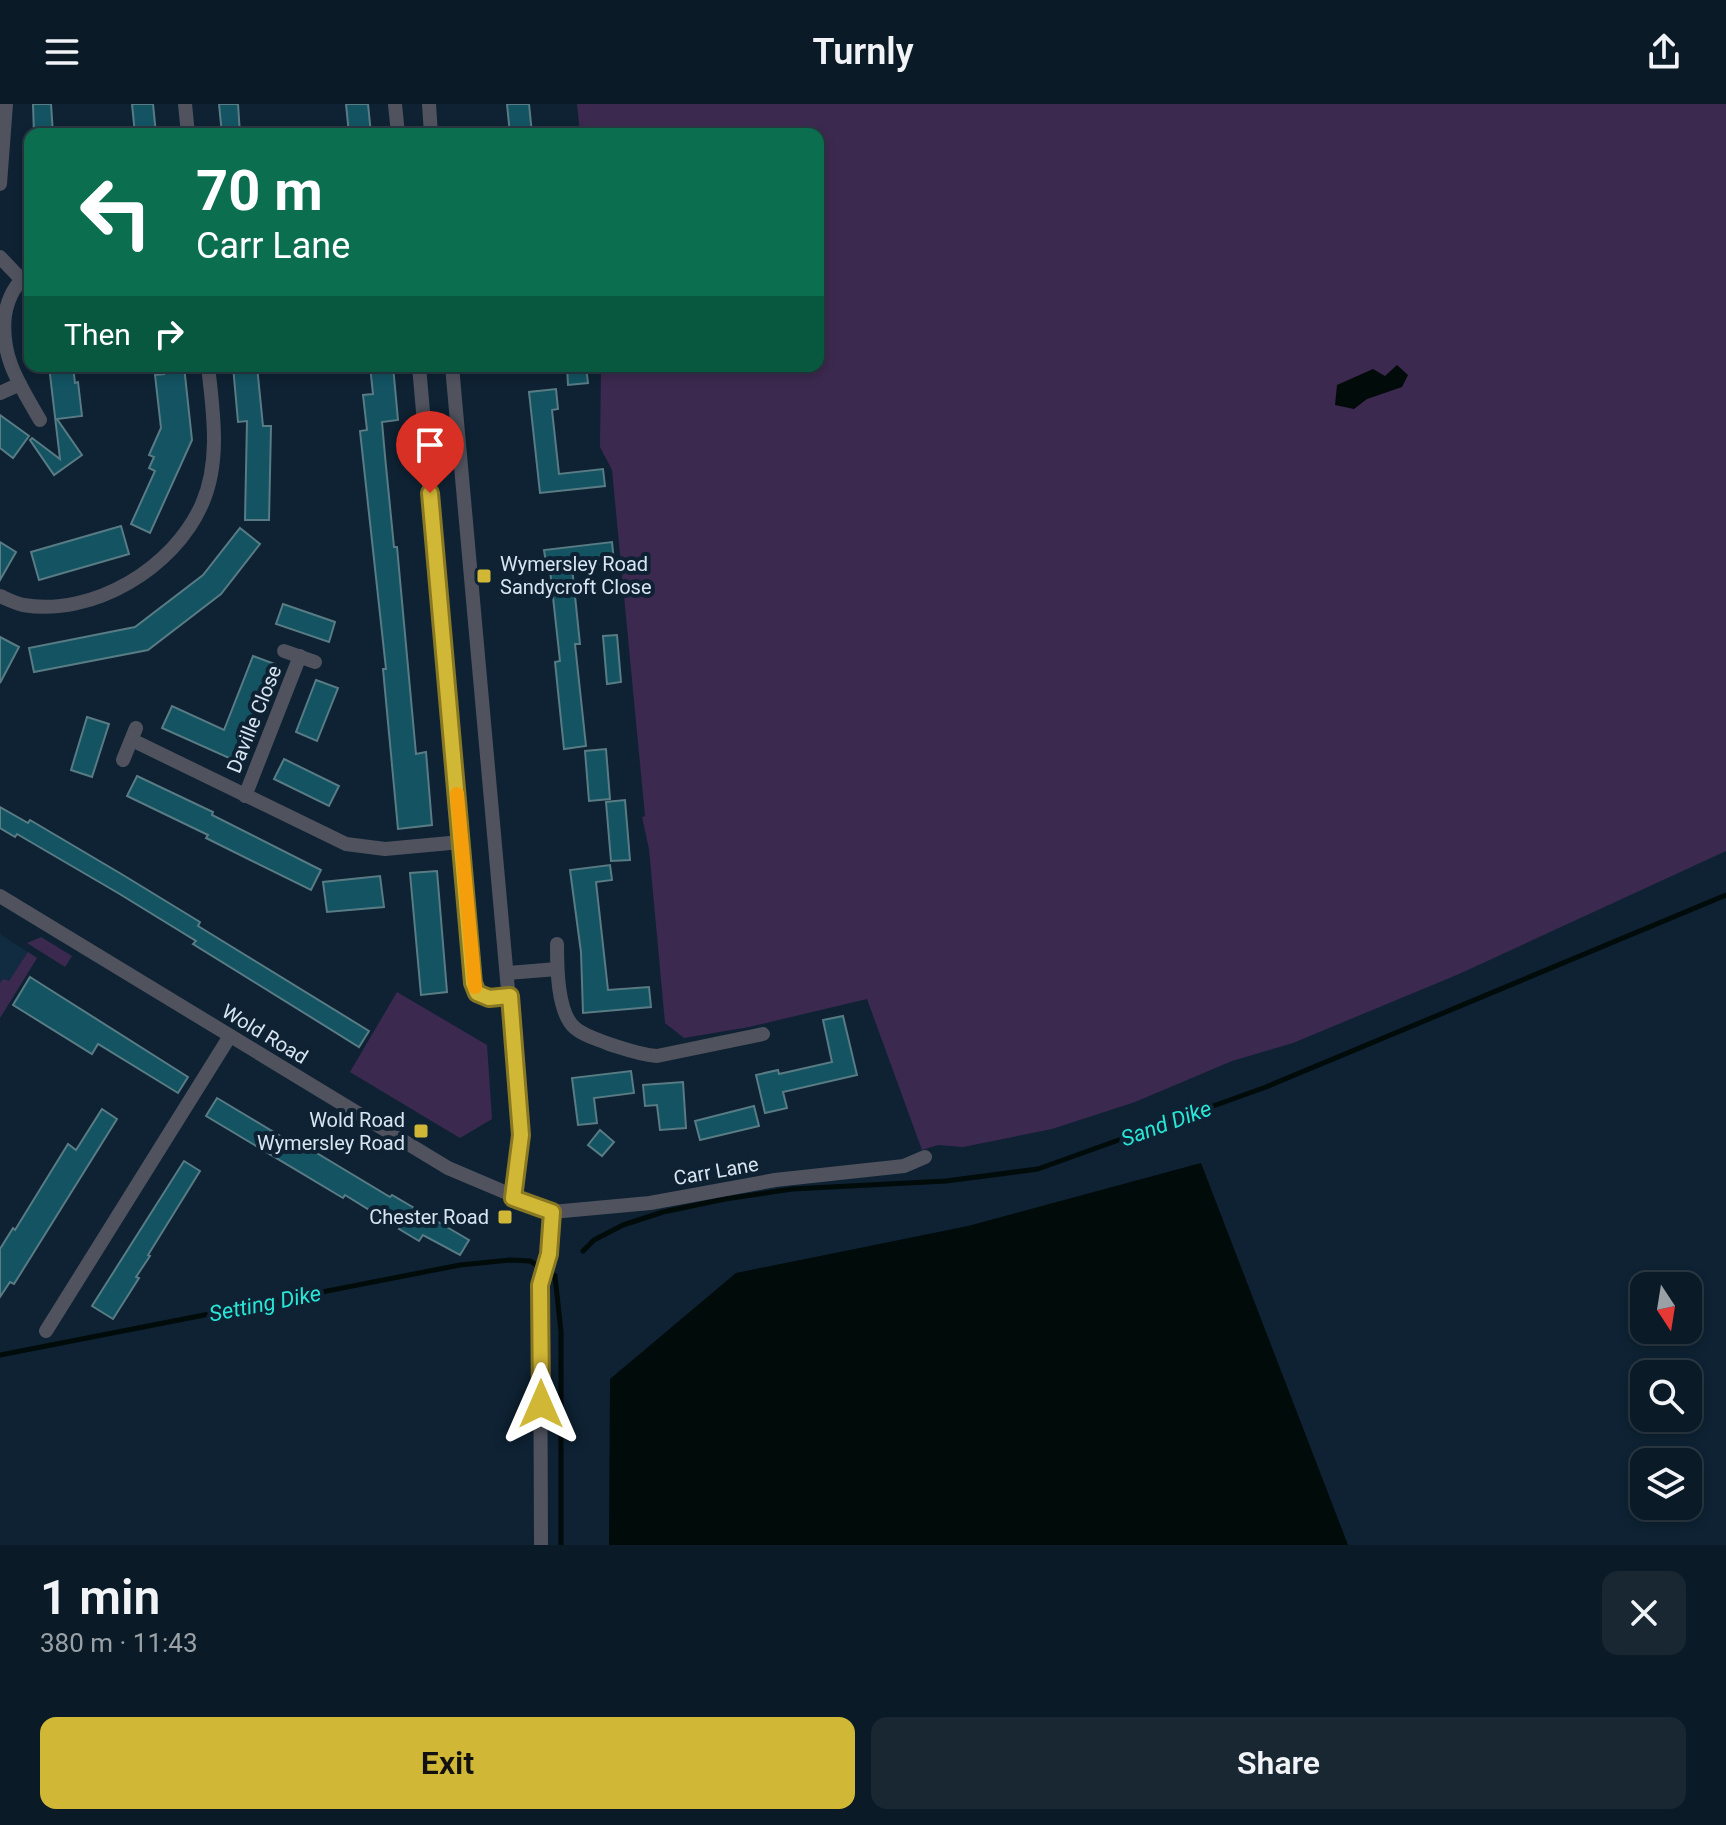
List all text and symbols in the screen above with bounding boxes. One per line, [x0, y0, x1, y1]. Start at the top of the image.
icon: menu [40, 30, 84, 74]
icon: share [1642, 30, 1686, 74]
text: Turnly [812, 31, 914, 73]
text: 70 m [196, 158, 323, 224]
icon: left [64, 160, 168, 264]
text: Carr Lane [196, 225, 350, 267]
icon: right [147, 312, 191, 356]
text: Then [64, 317, 131, 352]
pin [396, 411, 464, 493]
icon: arrive [408, 423, 452, 467]
place label: Wymersley Road Sandycroft Close [500, 552, 652, 599]
marker: Wymersley Road Sandycroft Close [475, 567, 493, 585]
street label: Daville Close [222, 662, 286, 776]
street label: Wold Road [218, 999, 312, 1069]
water label: Sand Dike [1117, 1096, 1215, 1151]
place label: Wold Road Wymersley Road [257, 1108, 405, 1155]
marker: Wold Road Wymersley Road [412, 1122, 430, 1140]
street label: Carr Lane [672, 1152, 760, 1190]
place label: Chester Road [369, 1205, 489, 1229]
marker: Chester Road [496, 1208, 514, 1226]
north arrow [1630, 1272, 1702, 1344]
map controls [1630, 1272, 1702, 1520]
water label: Setting Dike [207, 1280, 323, 1327]
button: search [1630, 1360, 1702, 1432]
position arrow [499, 1362, 583, 1446]
button: layers [1630, 1448, 1702, 1520]
text: 1 min [40, 1569, 160, 1626]
button: close [1602, 1571, 1686, 1655]
text: 380 m · 11:43 [40, 1628, 198, 1658]
button: Exit [40, 1717, 855, 1809]
button: Share [871, 1717, 1686, 1809]

